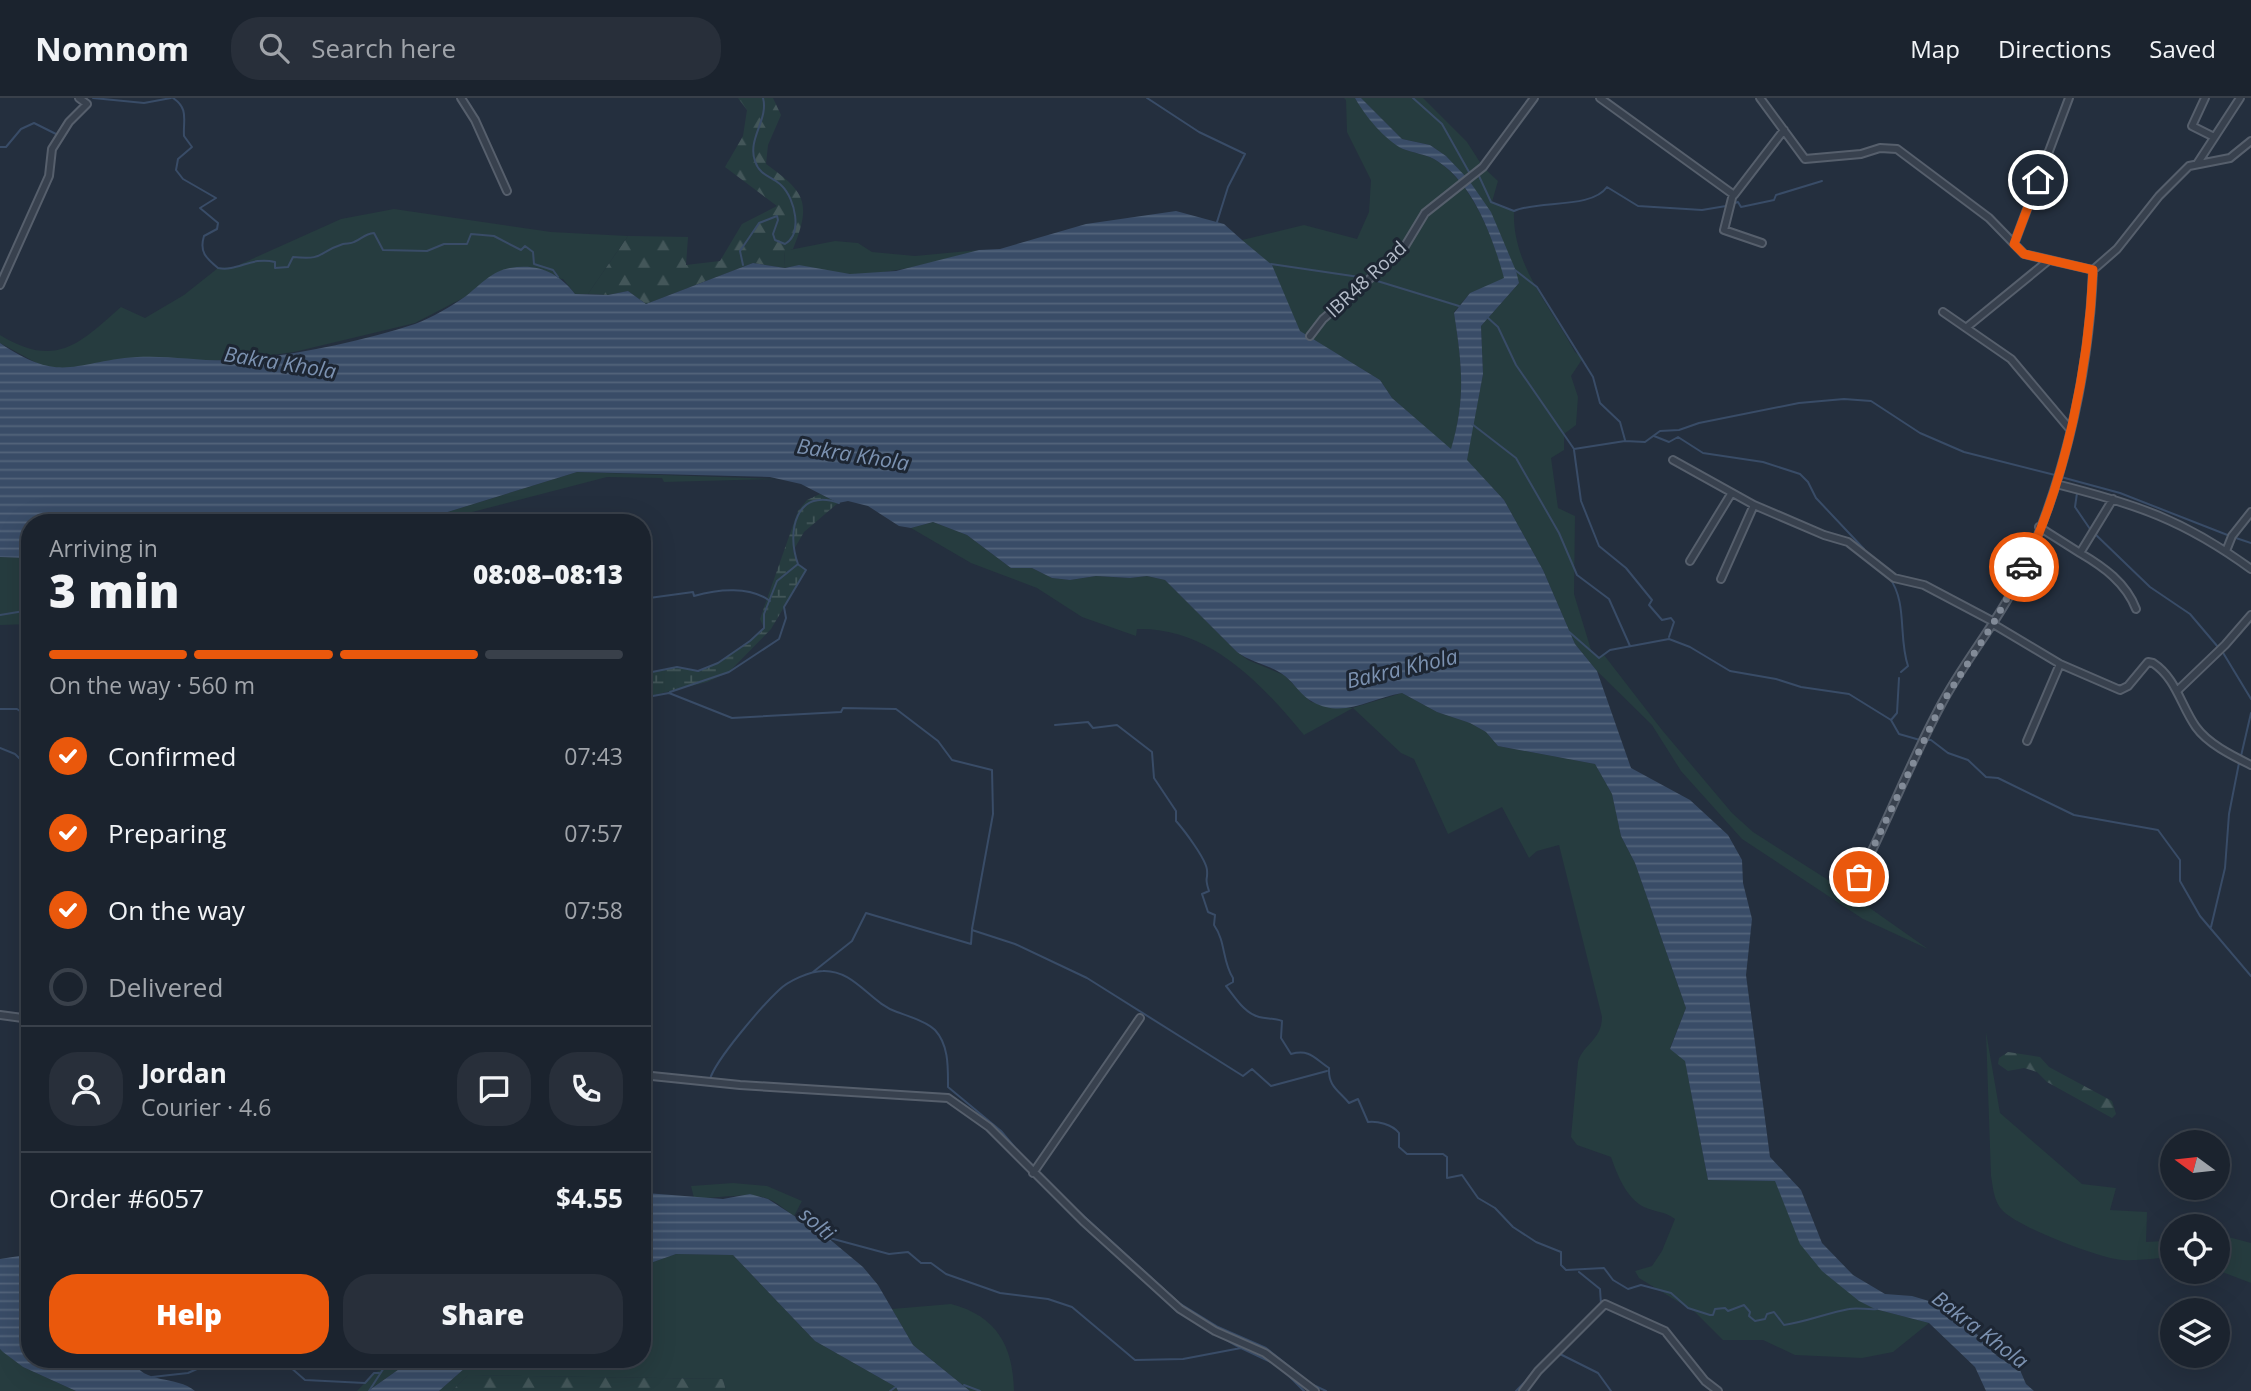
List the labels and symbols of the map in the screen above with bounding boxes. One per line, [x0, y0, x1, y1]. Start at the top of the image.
pin [2008, 150, 2068, 210]
street label: IBR48 Road [1320, 235, 1412, 323]
water label: Bakra Khola [222, 339, 338, 385]
water label: Bakra Khola [795, 431, 911, 477]
courier [1989, 532, 2059, 602]
water label: Bakra Khola [1343, 642, 1460, 694]
pin [1829, 847, 1889, 907]
north arrow [2160, 1130, 2230, 1200]
water label: solti [794, 1200, 842, 1247]
water label: Bakra Khola [1927, 1284, 2034, 1375]

